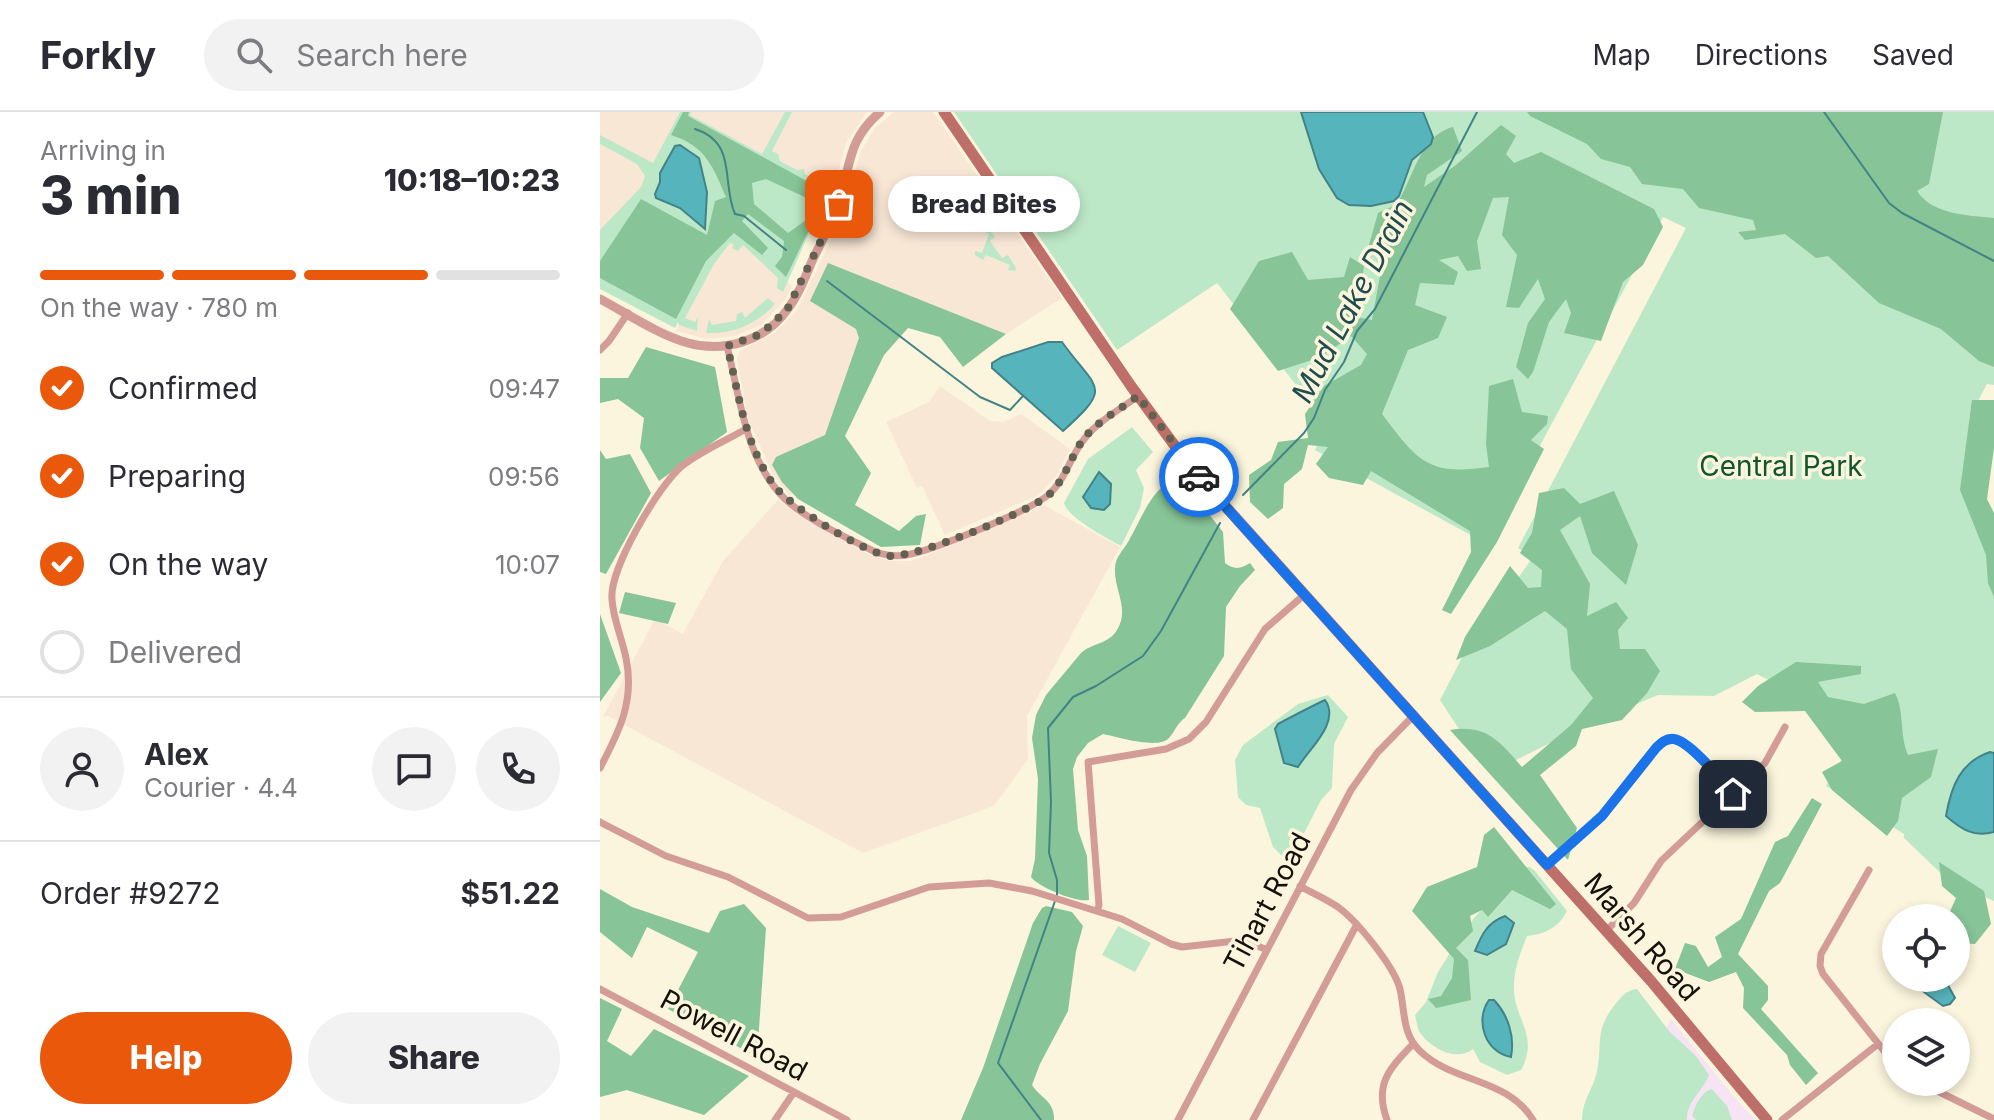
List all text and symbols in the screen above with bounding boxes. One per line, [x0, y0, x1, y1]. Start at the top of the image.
search box [204, 19, 764, 91]
text: Forkly [40, 32, 156, 78]
icon: search [232, 33, 276, 77]
text: Search here [296, 37, 468, 73]
text: Map [1592, 38, 1651, 72]
text: Directions [1695, 38, 1828, 72]
text: Saved [1872, 38, 1954, 72]
text: Arriving in [40, 135, 166, 166]
text: 10:18–10:23 [384, 162, 560, 198]
text: 3 min [40, 164, 182, 227]
pin [805, 170, 873, 238]
callout: Bread Bites [887, 176, 1079, 232]
icon: bag [817, 182, 861, 226]
text: Bread Bites [911, 188, 1057, 219]
water label: Mud Lake Drain [1283, 193, 1421, 409]
text: On the way · 780 m [40, 292, 278, 323]
icon: check [40, 366, 84, 410]
text: Confirmed [108, 370, 258, 406]
text: 09:47 [488, 373, 560, 404]
courier [1159, 437, 1239, 517]
park label: Central Park [1699, 449, 1863, 483]
icon: check [40, 454, 84, 498]
icon: car [1177, 455, 1221, 499]
text: Preparing [108, 458, 246, 494]
text: 09:56 [488, 461, 560, 492]
icon: check [40, 542, 84, 586]
text: On the way [108, 546, 268, 582]
text: 10:07 [495, 549, 560, 580]
text: Delivered [108, 634, 242, 670]
button: person [40, 727, 124, 811]
button: chat [372, 727, 456, 811]
button: phone [476, 727, 560, 811]
text: Alex [144, 736, 209, 772]
pin [1699, 760, 1767, 828]
text: Courier · 4.4 [144, 772, 298, 803]
icon: home [1711, 772, 1755, 816]
street label: Tihart Road [1216, 827, 1318, 977]
street label: Marsh Road [1577, 866, 1707, 1008]
text: Order #9272 [40, 875, 221, 911]
text: $51.22 [460, 875, 560, 911]
map controls [1882, 904, 1970, 1096]
button: locate [1882, 904, 1970, 992]
street label: Powell Road [655, 982, 813, 1088]
button: layers [1882, 1008, 1970, 1096]
button: Help [40, 1012, 292, 1104]
button: Share [308, 1012, 560, 1104]

